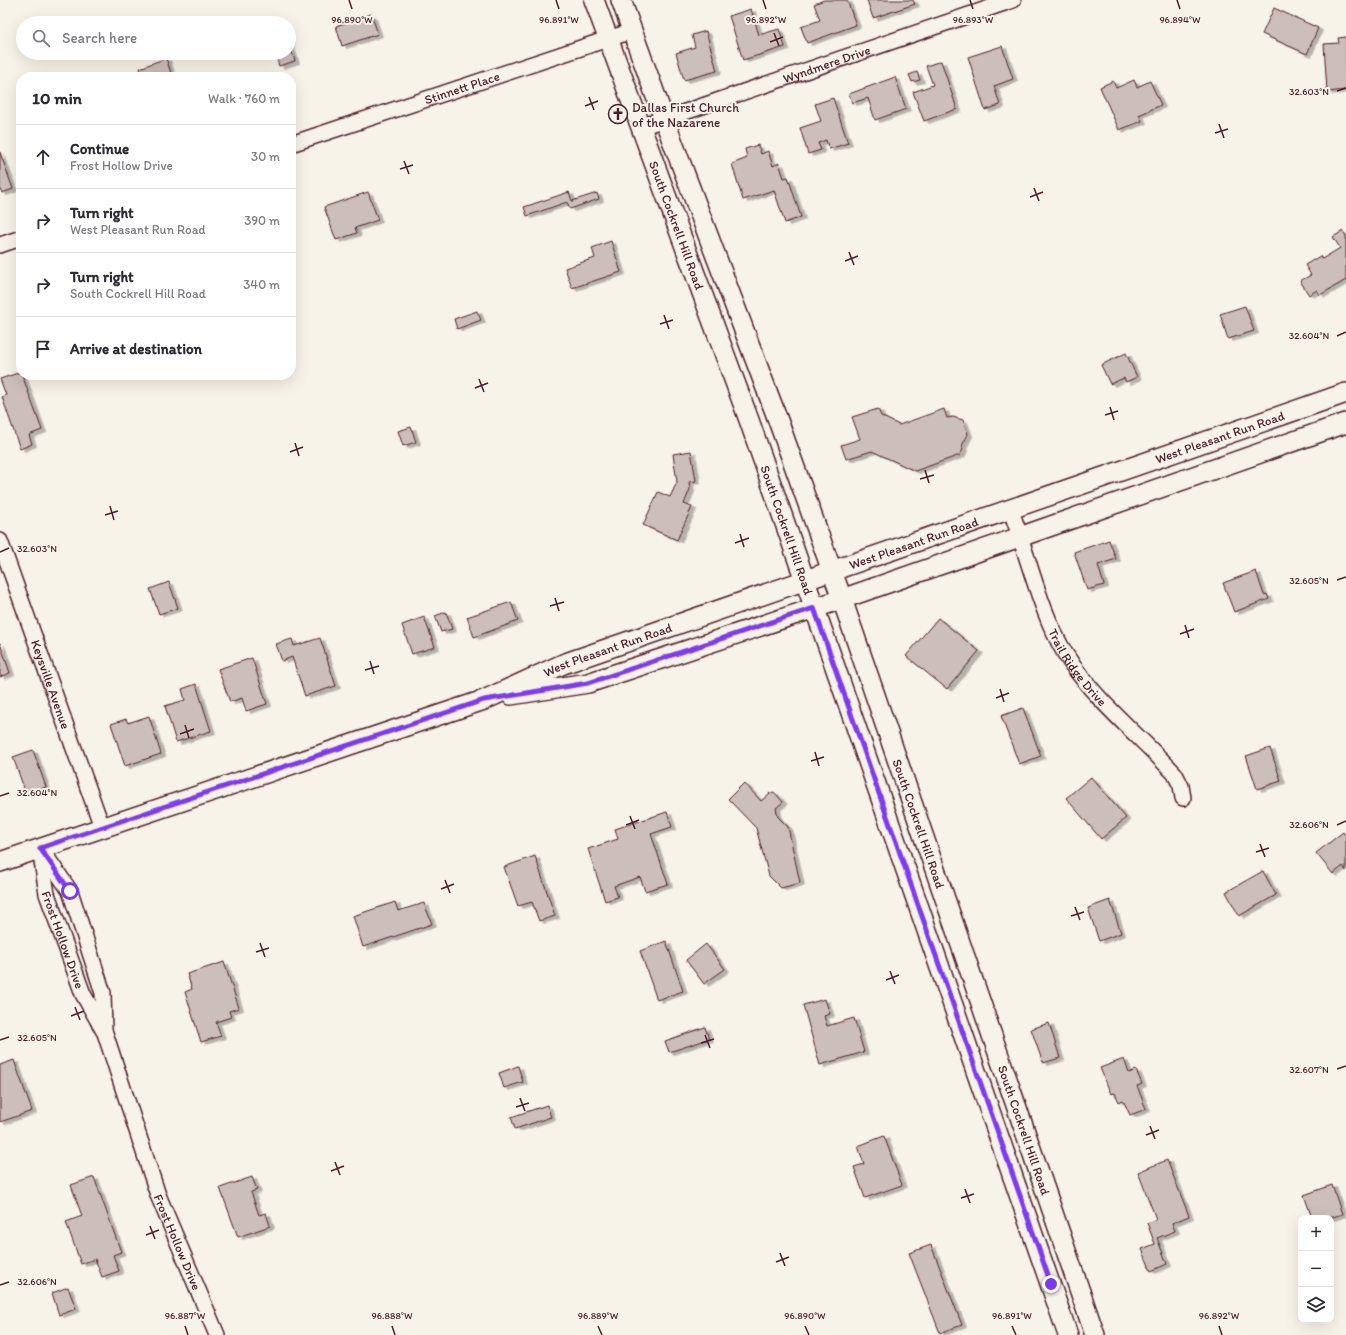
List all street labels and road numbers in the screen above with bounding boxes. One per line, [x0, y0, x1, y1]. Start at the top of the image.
street label: Wyndmere Drive [781, 42, 872, 86]
street label: Stinnett Place [423, 68, 502, 107]
street label: South Cockrell Hill Road [646, 159, 707, 292]
street label: West Pleasant Run Road [1153, 408, 1286, 466]
street label: South Cockrell Hill Road [757, 463, 816, 597]
street label: West Pleasant Run Road [847, 514, 980, 572]
street label: West Pleasant Run Road [541, 620, 674, 680]
street label: Trail Ridge Drive [1045, 626, 1110, 709]
street label: Keysville Avenue [28, 638, 73, 731]
street label: South Cockrell Hill Road [890, 757, 948, 891]
street label: Frost Hollow Drive [38, 889, 87, 991]
street label: South Cockrell Hill Road [995, 1063, 1053, 1197]
street label: Frost Hollow Drive [150, 1192, 204, 1292]

